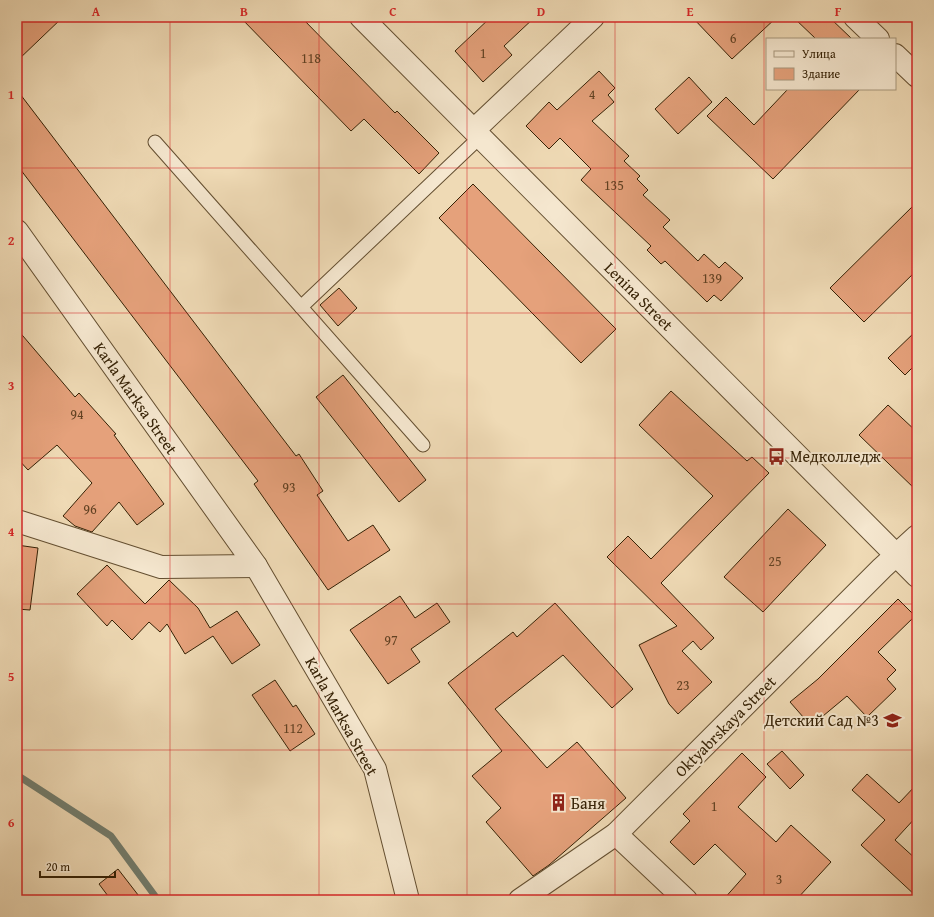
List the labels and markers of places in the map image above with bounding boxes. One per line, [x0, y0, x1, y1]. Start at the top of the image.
place label: Медколледж [790, 444, 881, 468]
bus stop icon: Медколледж [767, 446, 787, 466]
place label: Детский Сад №3 [763, 708, 879, 732]
school or university icon: Детский Сад №3 [882, 710, 902, 730]
place label: Баня [571, 791, 605, 815]
building icon: Баня [548, 793, 568, 813]

